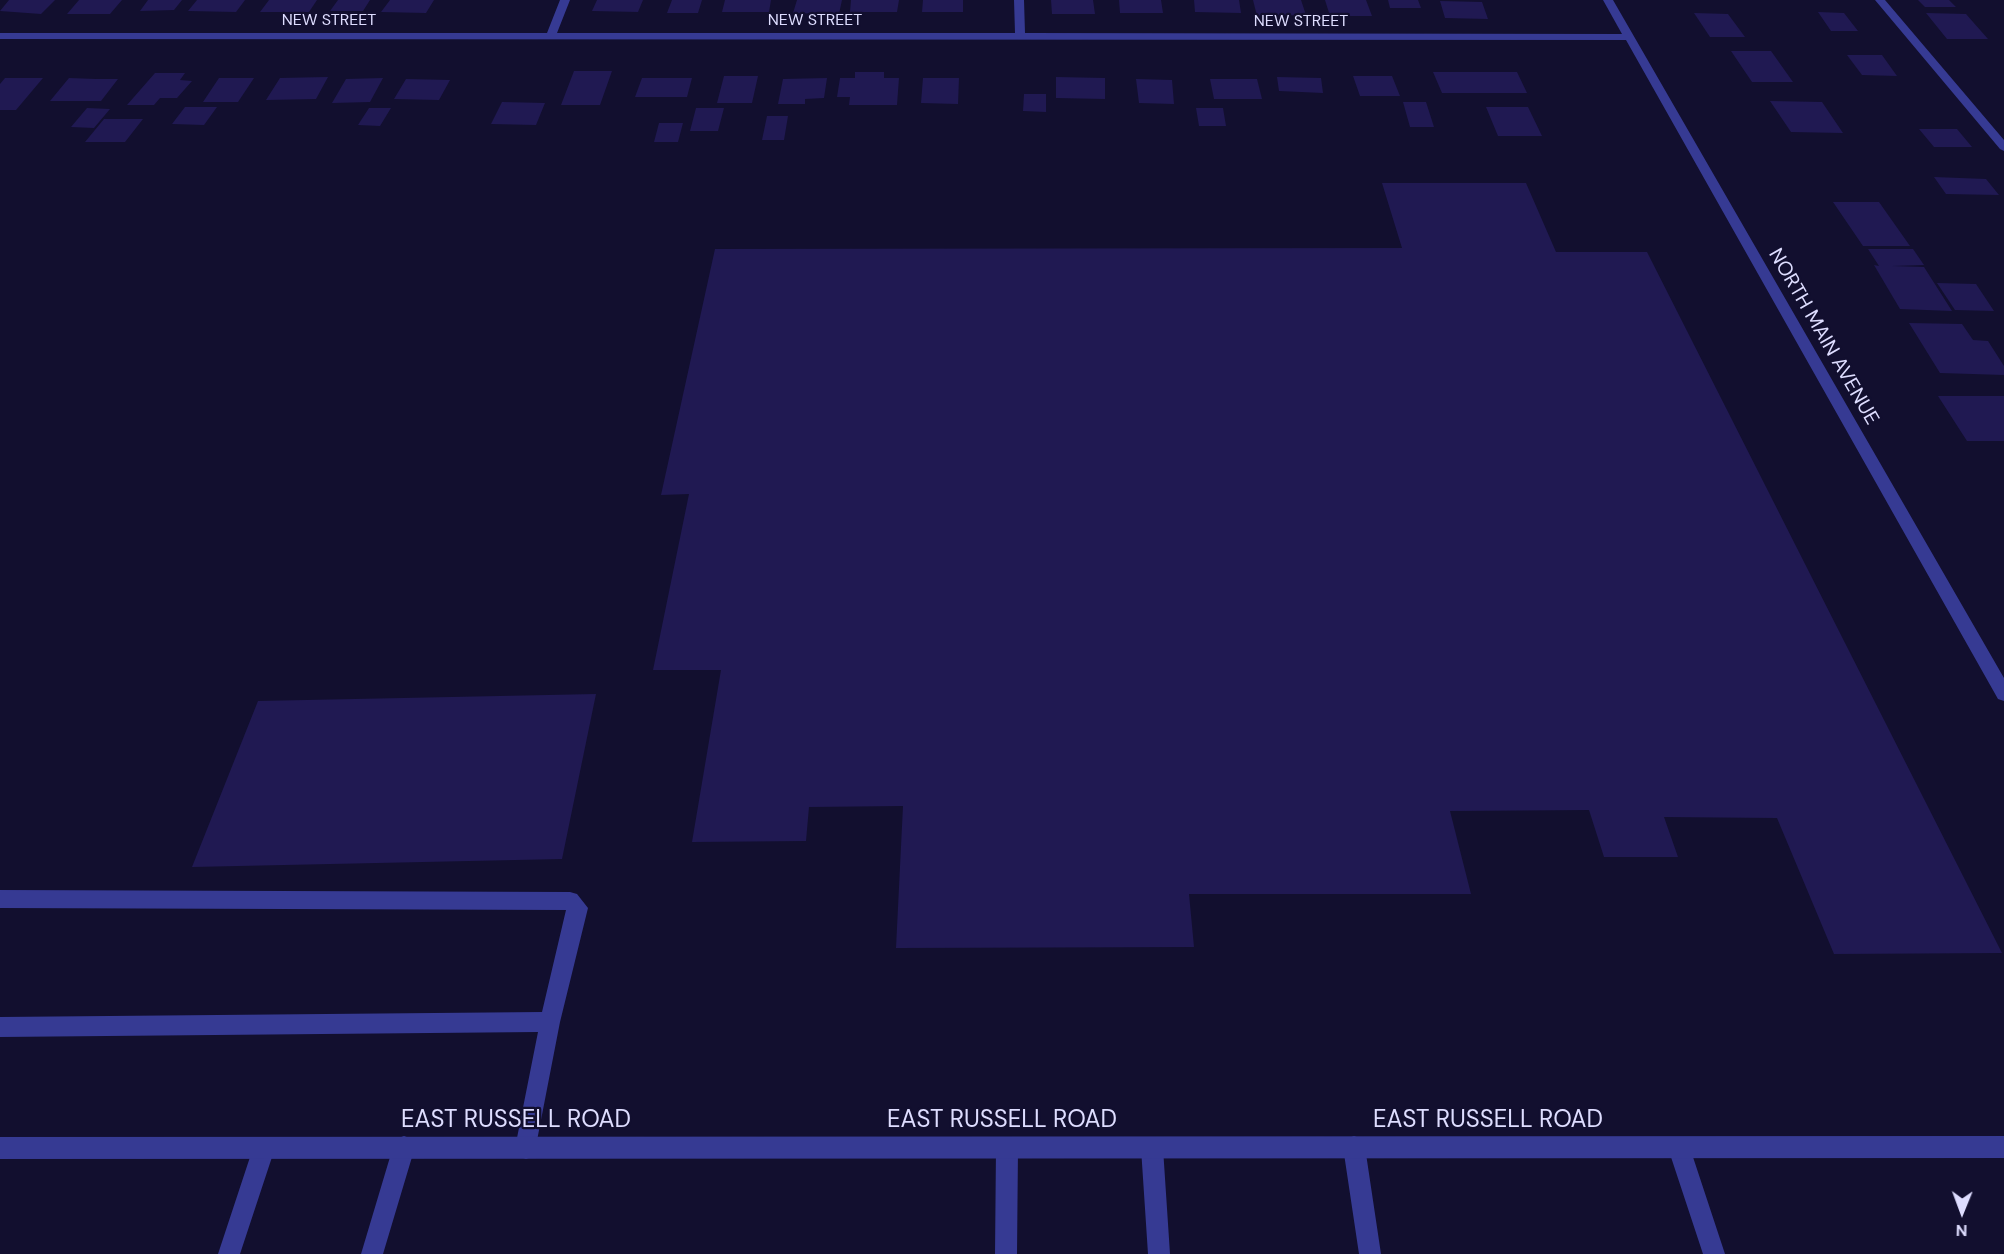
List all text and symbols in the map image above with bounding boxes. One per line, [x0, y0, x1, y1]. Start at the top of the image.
street label: NEW STREET [282, 11, 376, 31]
street label: NEW STREET [768, 11, 862, 31]
street label: NEW STREET [1254, 12, 1348, 32]
street label: NORTH MAIN AVENUE [1763, 245, 1883, 429]
street label: EAST RUSSELL ROAD [401, 1107, 631, 1135]
street label: EAST RUSSELL ROAD [887, 1107, 1117, 1135]
street label: EAST RUSSELL ROAD [1373, 1107, 1603, 1135]
north arrow [1932, 1182, 1992, 1242]
text: N [1956, 1220, 1968, 1241]

